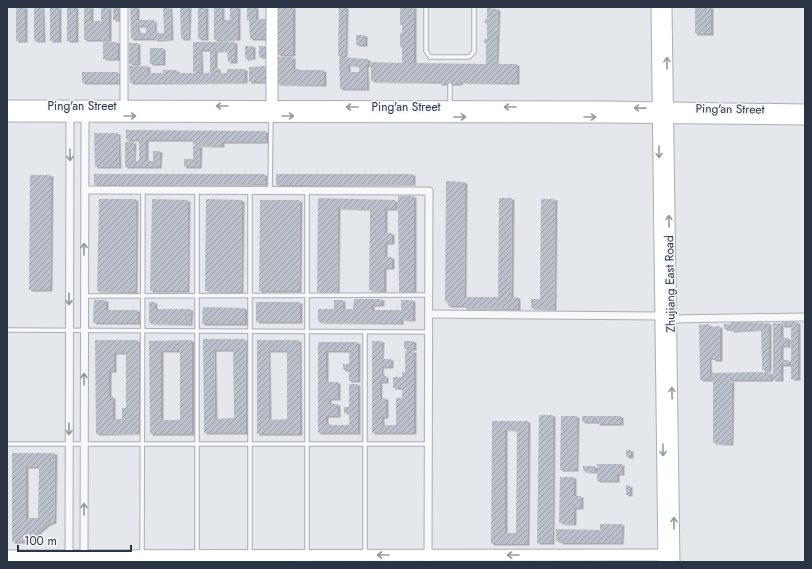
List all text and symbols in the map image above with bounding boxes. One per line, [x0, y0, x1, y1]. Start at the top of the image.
one-way arrow [663, 57, 671, 70]
street label: Ping'an Street [47, 97, 117, 115]
street label: Ping'an Street [371, 98, 441, 116]
street label: Ping'an Street [695, 99, 765, 119]
one-way arrow [216, 102, 229, 110]
one-way arrow [346, 103, 359, 111]
one-way arrow [504, 103, 517, 111]
one-way arrow [634, 104, 647, 112]
one-way arrow [123, 112, 136, 120]
one-way arrow [281, 112, 294, 120]
one-way arrow [453, 113, 466, 121]
one-way arrow [583, 113, 596, 121]
one-way arrow [655, 145, 663, 158]
one-way arrow [66, 148, 74, 161]
one-way arrow [665, 215, 673, 228]
street label: Zhujiang East Road [660, 235, 680, 333]
one-way arrow [80, 243, 88, 256]
one-way arrow [65, 292, 73, 305]
one-way arrow [80, 373, 88, 386]
one-way arrow [668, 387, 676, 400]
one-way arrow [65, 422, 73, 435]
one-way arrow [659, 443, 667, 456]
one-way arrow [80, 503, 88, 516]
one-way arrow [670, 517, 678, 530]
scale bar [18, 527, 131, 553]
text: 100 m [24, 532, 57, 550]
one-way arrow [377, 551, 390, 559]
one-way arrow [507, 551, 520, 559]

